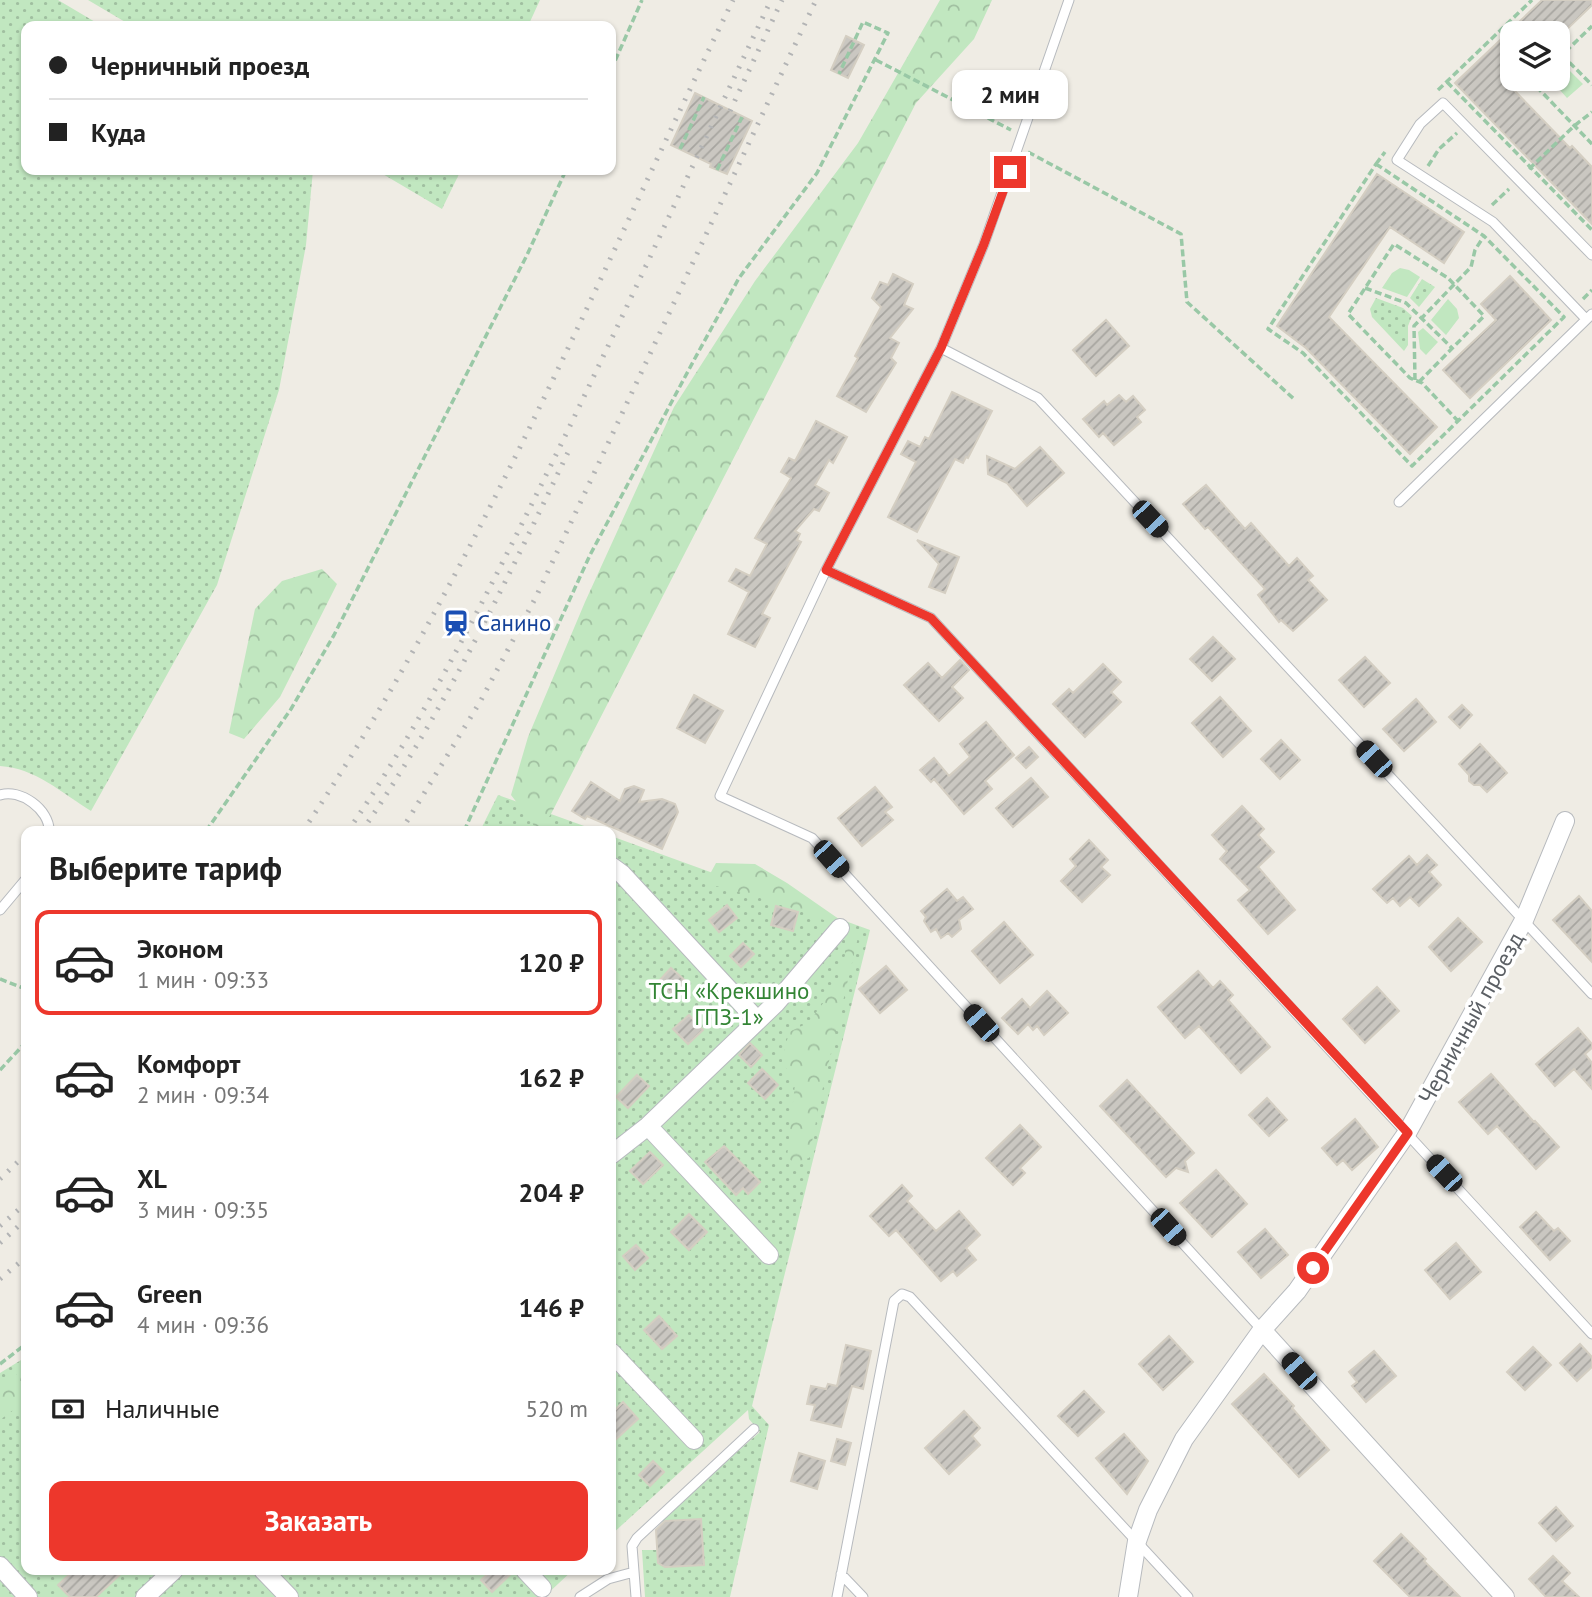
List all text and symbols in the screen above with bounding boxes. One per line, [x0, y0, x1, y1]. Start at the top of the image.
map controls [1500, 21, 1570, 91]
button: layers [1500, 21, 1570, 91]
text: Черничный проезд [91, 49, 309, 82]
callout: 2 мин [952, 71, 1068, 120]
text: 2 мин [980, 80, 1040, 109]
text: Куда [91, 116, 146, 149]
route end [994, 156, 1026, 188]
car [1128, 496, 1173, 542]
station icon: Санино [441, 608, 471, 638]
place label: Санино [477, 608, 551, 637]
car [1352, 736, 1397, 782]
car [810, 836, 853, 882]
text: Выберите тариф [49, 847, 282, 889]
street label: Черничный проезд [1411, 927, 1530, 1109]
icon: car [53, 931, 116, 994]
text: Эконом [137, 932, 224, 965]
text: 120 ₽ [518, 946, 584, 979]
text: 1 мин · 09:33 [137, 965, 269, 994]
park label: ТСН «Крекшино ГПЗ-1» [649, 976, 809, 1031]
car [960, 1000, 1003, 1046]
icon: car [53, 1046, 116, 1109]
text: Комфорт [137, 1047, 240, 1080]
text: 162 ₽ [518, 1061, 584, 1094]
text: 2 мин · 09:34 [137, 1080, 269, 1109]
car [1422, 1150, 1467, 1196]
icon: car [53, 1161, 116, 1224]
text: XL [137, 1162, 167, 1195]
text: 204 ₽ [518, 1176, 584, 1209]
text: 3 мин · 09:35 [137, 1195, 269, 1224]
car [1147, 1204, 1190, 1250]
route start [1297, 1252, 1329, 1284]
icon: car [53, 1276, 116, 1339]
text: Green [137, 1277, 202, 1310]
text: 146 ₽ [518, 1291, 584, 1324]
text: 4 мин · 09:36 [137, 1310, 269, 1339]
car [1278, 1348, 1321, 1394]
icon: cash [49, 1390, 87, 1428]
text: Наличные [105, 1392, 220, 1425]
text: 520 m [526, 1394, 588, 1423]
button: Заказать [49, 1481, 588, 1561]

